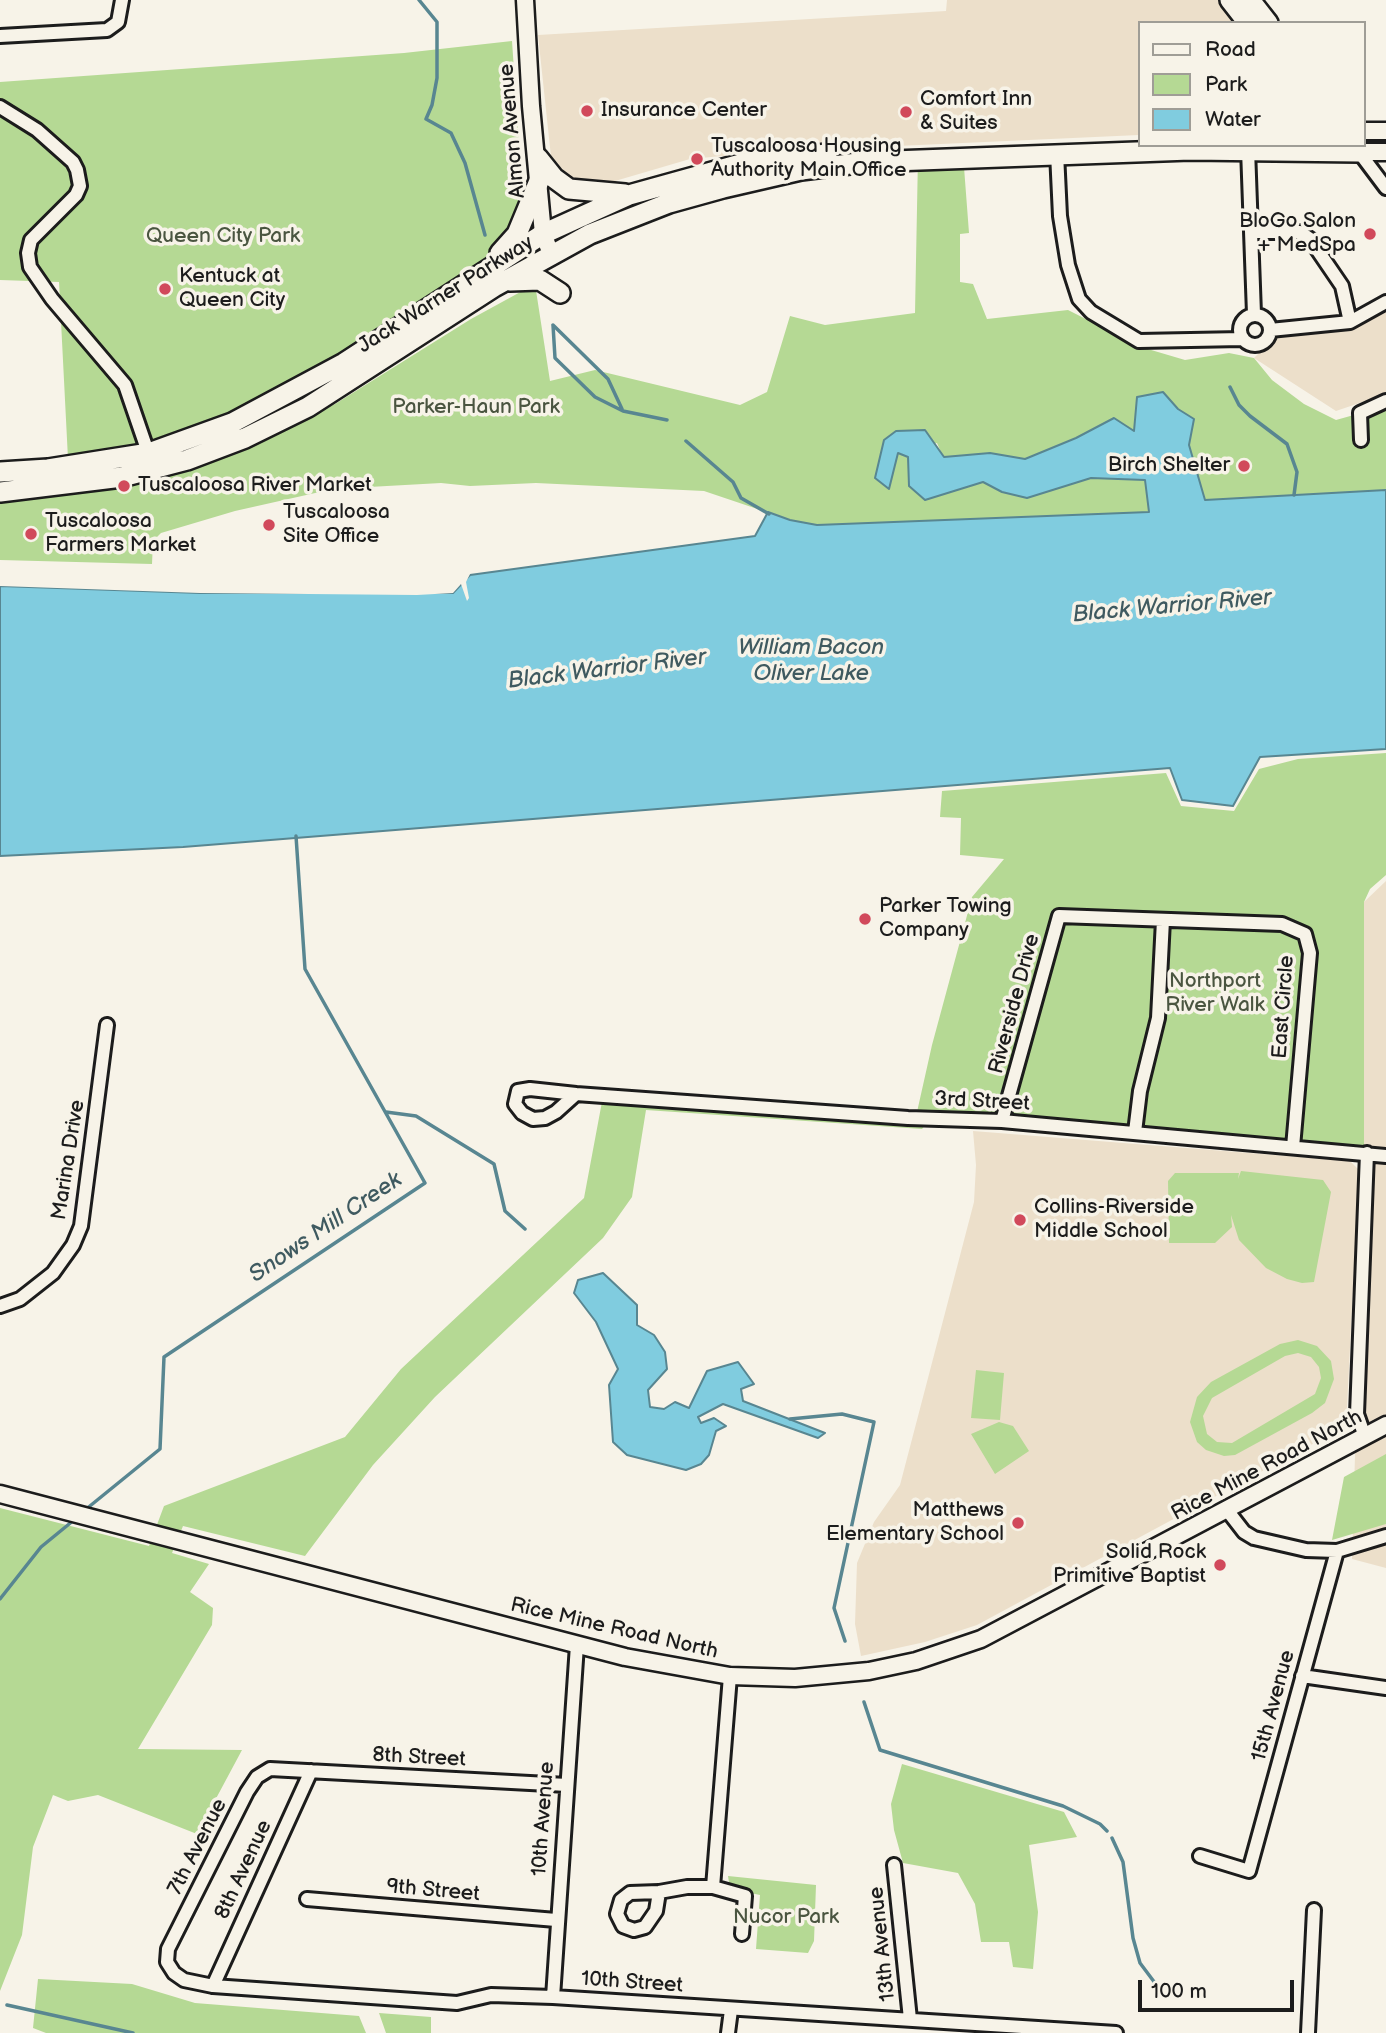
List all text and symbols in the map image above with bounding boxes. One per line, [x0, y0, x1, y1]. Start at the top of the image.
legend [1138, 21, 1365, 147]
text: Road [1205, 37, 1256, 62]
street label: Almon Avenue [495, 63, 531, 199]
text: Park [1205, 72, 1247, 97]
place label: Comfort Inn & Suites [920, 87, 1032, 137]
place label: Insurance Center [601, 98, 767, 124]
marker: Insurance Center [579, 103, 595, 119]
marker: Comfort Inn & Suites [898, 104, 914, 120]
text: Water [1205, 107, 1261, 132]
place label: Tuscaloosa Housing Authority Main Office [711, 134, 906, 184]
marker: Tuscaloosa Housing Authority Main Office [689, 151, 705, 167]
place label: BloGo Salon + MedSpa [1239, 209, 1356, 259]
park label: Queen City Park [146, 224, 300, 250]
marker: BloGo Salon + MedSpa [1362, 226, 1378, 242]
street label: Jack Warner Parkway [354, 231, 538, 359]
place label: Kentuck at Queen City [179, 264, 285, 314]
marker: Kentuck at Queen City [157, 281, 173, 297]
park label: Parker-Haun Park [392, 395, 560, 421]
place label: Birch Shelter [1108, 453, 1230, 479]
marker: Birch Shelter [1236, 458, 1252, 474]
place label: Tuscaloosa River Market [138, 473, 372, 499]
marker: Tuscaloosa River Market [116, 478, 132, 494]
place label: Tuscaloosa Site Office [283, 500, 390, 550]
place label: Tuscaloosa Farmers Market [45, 509, 196, 559]
marker: Tuscaloosa Site Office [261, 517, 277, 533]
marker: Tuscaloosa Farmers Market [23, 526, 39, 542]
water label: Black Warrior River [1071, 585, 1273, 629]
water label: William Bacon Oliver Lake [738, 634, 884, 688]
water label: Black Warrior River [506, 644, 708, 696]
place label: Parker Towing Company [879, 894, 1012, 944]
marker: Parker Towing Company [857, 911, 873, 927]
street label: Riverside Drive [984, 931, 1046, 1077]
street label: East Circle [1268, 955, 1300, 1059]
park label: Northport River Walk [1165, 969, 1265, 1019]
street label: 3rd Street [934, 1087, 1030, 1117]
street label: Marina Drive [47, 1098, 91, 1222]
water label: Snows Mill Creek [244, 1167, 408, 1289]
place label: Collins-Riverside Middle School [1034, 1195, 1194, 1245]
marker: Collins-Riverside Middle School [1012, 1212, 1028, 1228]
street label: Rice Mine Road North [1167, 1405, 1367, 1527]
place label: Matthews Elementary School [826, 1498, 1004, 1548]
marker: Matthews Elementary School [1010, 1515, 1026, 1531]
place label: Solid Rock Primitive Baptist [1053, 1540, 1206, 1590]
marker: Solid Rock Primitive Baptist [1212, 1557, 1228, 1573]
street label: Rice Mine Road North [508, 1593, 720, 1665]
street label: 15th Avenue [1247, 1648, 1301, 1764]
street label: 8th Street [372, 1743, 466, 1773]
street label: 10th Avenue [527, 1761, 561, 1877]
street label: 7th Avenue [163, 1795, 233, 1899]
street label: 8th Avenue [210, 1816, 278, 1924]
street label: 9th Street [385, 1874, 481, 1908]
street label: 13th Avenue [864, 1885, 902, 2003]
park label: Nucor Park [733, 1905, 839, 1931]
scale bar [1141, 1966, 1297, 2010]
street label: 10th Street [580, 1967, 684, 1999]
text: 100 m [1151, 1979, 1207, 2004]

